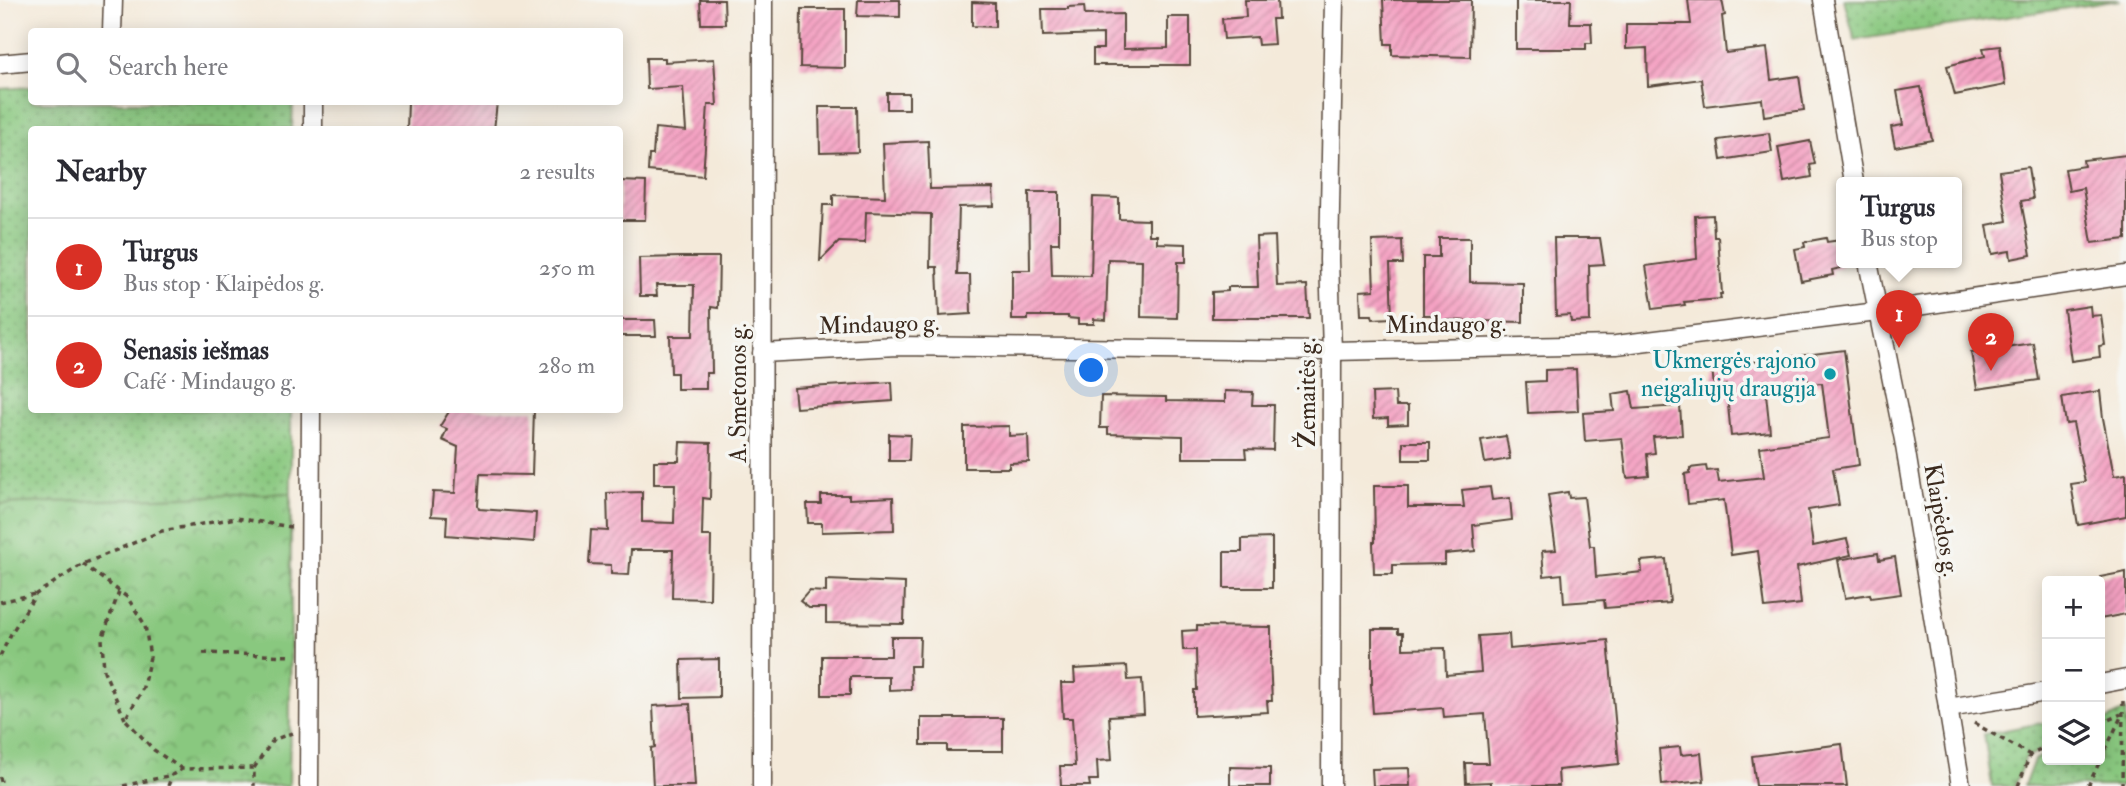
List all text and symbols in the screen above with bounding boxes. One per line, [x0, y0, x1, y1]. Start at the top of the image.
search box [28, 28, 623, 105]
icon: search [52, 48, 90, 86]
text: Search here [108, 51, 228, 83]
text: Nearby [56, 153, 146, 190]
text: 2 results [520, 157, 595, 186]
popup [1836, 177, 1962, 268]
text: Turgus [1860, 192, 1935, 224]
text: Bus stop [1860, 224, 1938, 253]
text: Turgus [123, 237, 198, 269]
text: 1 [75, 253, 83, 282]
text: 250 m [539, 253, 595, 282]
text: Bus stop · Klaipėdos g. [123, 269, 324, 298]
pin: 1 [1876, 290, 1922, 348]
street label: Mindaugo g. [818, 307, 940, 342]
street label: Mindaugo g. [1385, 308, 1507, 341]
pin: 2 [1968, 313, 2014, 371]
street label: A. Smetonos g. [723, 323, 754, 464]
text: Senasis iešmas [123, 335, 269, 367]
street label: Žemaitės g. [1291, 338, 1323, 448]
place label: Ukmergės rajono neįgaliųjų draugija [1641, 345, 1817, 404]
text: 2 [73, 351, 85, 380]
text: 280 m [538, 351, 595, 380]
your location [1074, 353, 1108, 387]
marker: Ukmergės rajono neįgaliųjų draugija [1822, 366, 1838, 382]
text: Café · Mindaugo g. [123, 367, 296, 396]
street label: Klaipėdos g. [1916, 461, 1967, 579]
map controls [2042, 576, 2105, 765]
button: + [2042, 576, 2105, 639]
button: − [2042, 639, 2105, 702]
button: layers [2042, 702, 2105, 765]

